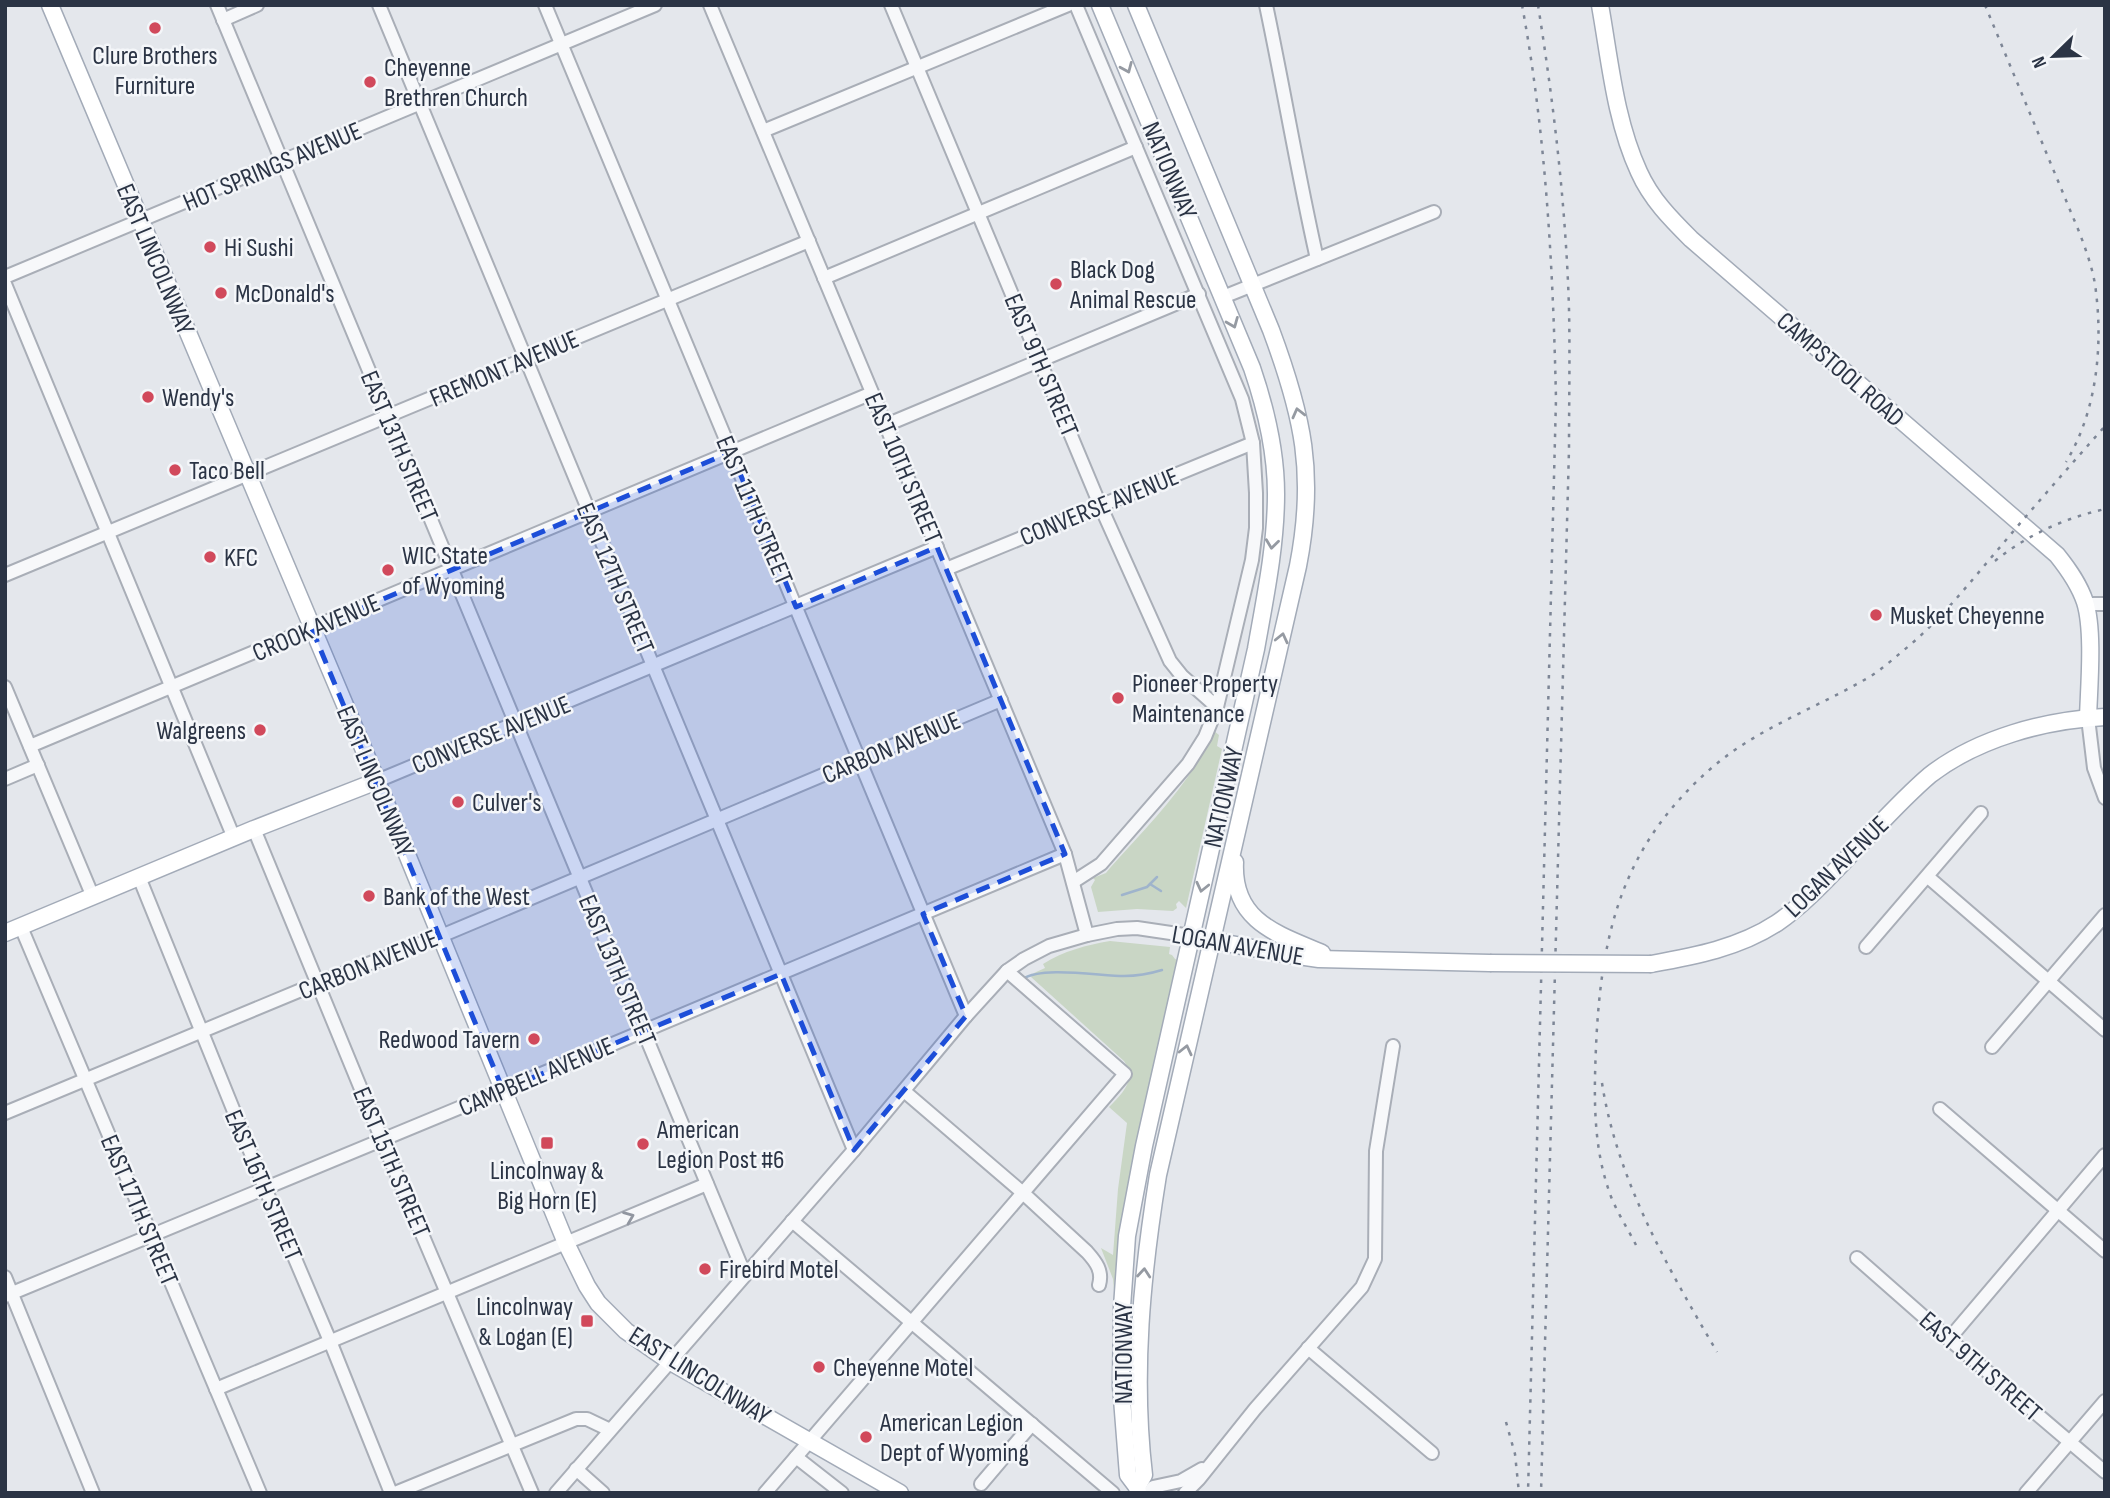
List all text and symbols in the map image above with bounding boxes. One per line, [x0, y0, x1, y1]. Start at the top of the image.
marker: Clure Brothers Furniture [147, 20, 163, 36]
north arrow [2019, 21, 2089, 91]
place label: Clure Brothers Furniture [92, 41, 218, 102]
place label: Cheyenne Brethren Church [384, 53, 528, 114]
text: N [2027, 53, 2052, 71]
one-way arrow [1119, 61, 1133, 73]
marker: Cheyenne Brethren Church [362, 74, 378, 90]
street label: HOT SPRINGS AVENUE [179, 116, 366, 219]
street label: NATIONWAY [1134, 117, 1203, 224]
street label: EAST LINCOLNWAY [109, 180, 200, 340]
place label: Hi Sushi [224, 233, 293, 264]
marker: Hi Sushi [202, 239, 218, 255]
place label: Black Dog Animal Rescue [1069, 255, 1196, 316]
marker: Black Dog Animal Rescue [1048, 276, 1064, 292]
place label: McDonald's [235, 279, 335, 310]
marker: McDonald's [213, 285, 229, 301]
street label: EAST 9TH STREET [997, 289, 1085, 442]
street label: CAMPSTOOL ROAD [1770, 306, 1910, 434]
one-way arrow [1225, 317, 1239, 329]
street label: FREMONT AVENUE [425, 324, 584, 415]
street label: EAST 13TH STREET [353, 367, 444, 527]
place label: Wendy's [162, 383, 234, 414]
marker: Wendy's [140, 389, 156, 405]
street label: EAST 10TH STREET [857, 389, 948, 549]
one-way arrow [1292, 407, 1306, 419]
street label: EAST 11TH STREET [708, 431, 799, 590]
place label: Taco Bell [189, 456, 265, 487]
street label: CONVERSE AVENUE [1016, 461, 1184, 553]
marker: Taco Bell [167, 462, 183, 478]
street label: EAST 12TH STREET [569, 499, 660, 659]
one-way arrow [1265, 538, 1280, 550]
place label: WIC State of Wyoming [402, 541, 505, 602]
place label: KFC [224, 543, 258, 574]
marker: KFC [202, 549, 218, 565]
marker: WIC State of Wyoming [380, 562, 396, 578]
street label: CROOK AVENUE [248, 588, 385, 669]
place label: Musket Cheyenne [1890, 601, 2045, 632]
marker: Musket Cheyenne [1868, 607, 1884, 623]
one-way arrow [1274, 632, 1288, 644]
place label: Pioneer Property Maintenance [1132, 669, 1278, 730]
street label: CONVERSE AVENUE [408, 689, 576, 781]
marker: Pioneer Property Maintenance [1110, 690, 1126, 706]
street label: EAST LINCOLNWAY [329, 702, 420, 862]
street label: CARBON AVENUE [818, 705, 965, 791]
place label: Walgreens [156, 716, 246, 747]
marker: Walgreens [252, 722, 268, 738]
street label: NATIONWAY [1198, 744, 1251, 851]
place label: Culver's [472, 788, 542, 819]
marker: Culver's [450, 794, 466, 810]
street label: LOGAN AVENUE [1778, 810, 1896, 924]
one-way arrow [1196, 881, 1211, 893]
place label: Bank of the West [383, 882, 530, 913]
marker: Bank of the West [361, 888, 377, 904]
street label: EAST 13TH STREET [571, 891, 662, 1051]
street label: LOGAN AVENUE [1169, 920, 1306, 973]
street label: CARBON AVENUE [295, 923, 443, 1007]
place label: Redwood Tavern [378, 1025, 520, 1056]
street label: CAMPBELL AVENUE [454, 1031, 619, 1124]
marker: Redwood Tavern [526, 1031, 542, 1047]
one-way arrow [1178, 1044, 1192, 1056]
street label: EAST 15TH STREET [345, 1083, 436, 1242]
street label: EAST 16TH STREET [217, 1105, 308, 1266]
place label: American Legion Post #6 [656, 1115, 784, 1176]
street label: EAST 17TH STREET [93, 1131, 184, 1291]
marker: Lincolnway & Big Horn (E) [539, 1135, 555, 1151]
marker: American Legion Post #6 [635, 1136, 651, 1152]
place label: Lincolnway & Big Horn (E) [490, 1156, 604, 1217]
one-way arrow [622, 1211, 634, 1225]
place label: Firebird Motel [719, 1255, 838, 1286]
marker: Firebird Motel [697, 1261, 713, 1277]
one-way arrow [1136, 1268, 1151, 1279]
place label: Lincolnway & Logan (E) [476, 1292, 573, 1353]
street label: NATIONWAY [1109, 1302, 1140, 1404]
street label: EAST 9TH STREET [1912, 1306, 2048, 1429]
marker: Lincolnway & Logan (E) [579, 1313, 595, 1329]
street label: EAST LINCOLNWAY [623, 1321, 776, 1432]
place label: Cheyenne Motel [833, 1353, 973, 1384]
marker: Cheyenne Motel [811, 1359, 827, 1375]
place label: American Legion Dept of Wyoming [879, 1408, 1029, 1469]
marker: American Legion Dept of Wyoming [858, 1429, 874, 1445]

